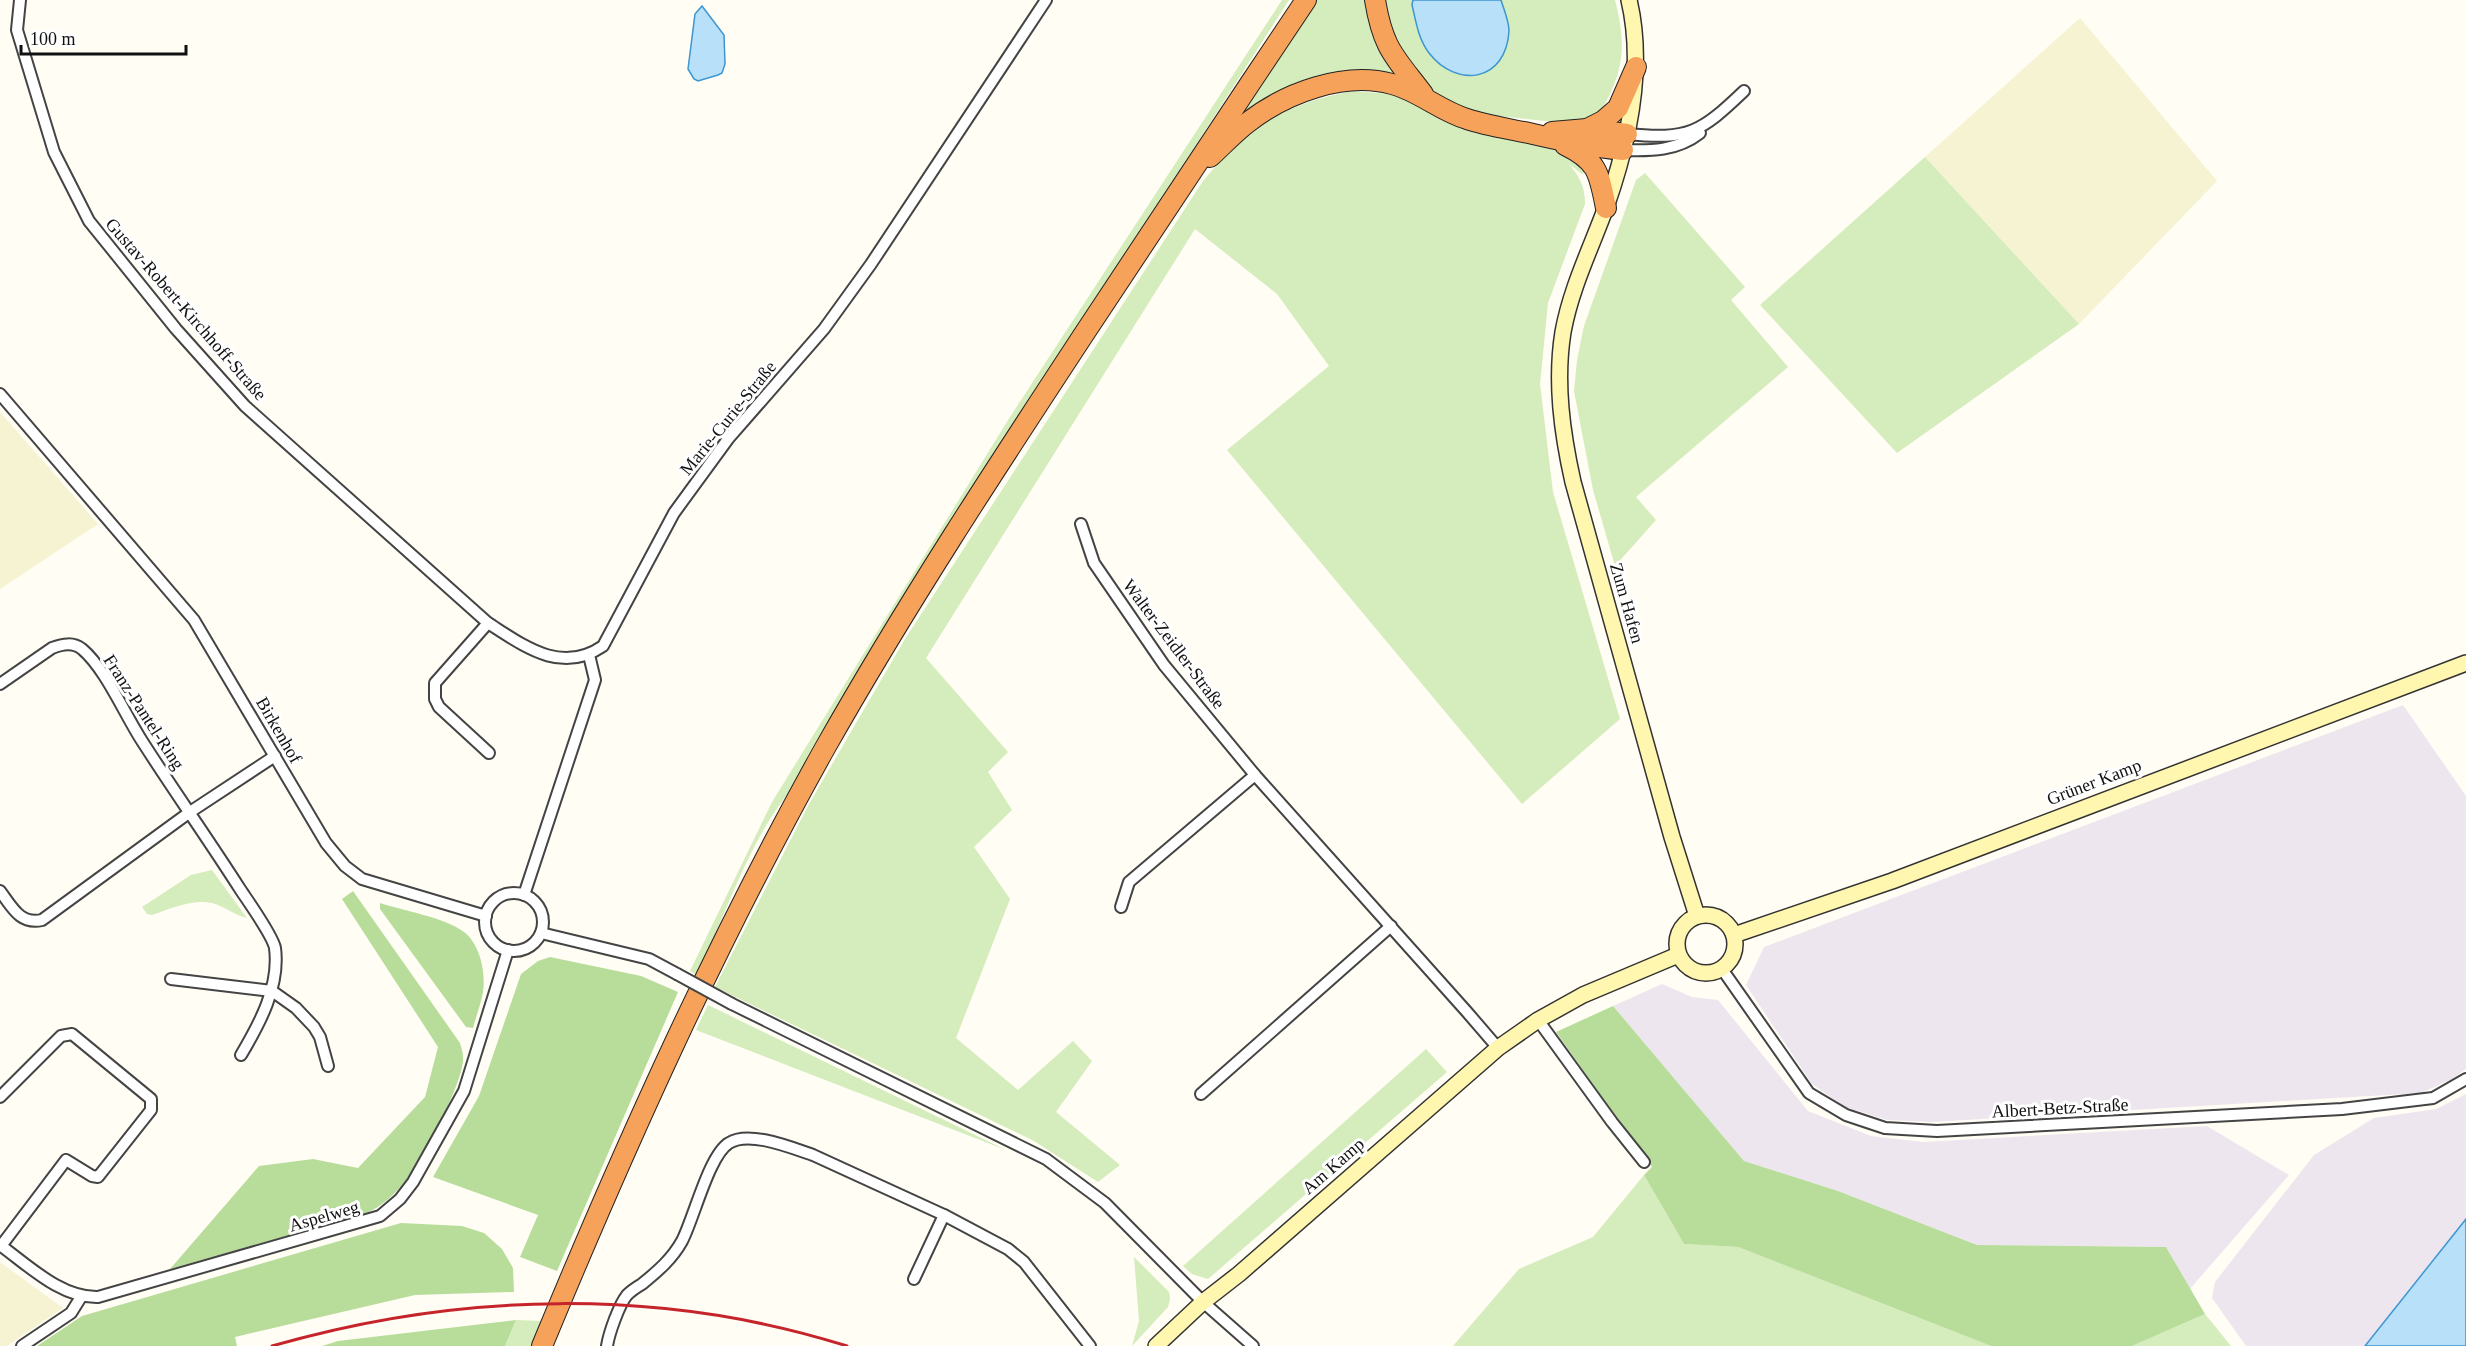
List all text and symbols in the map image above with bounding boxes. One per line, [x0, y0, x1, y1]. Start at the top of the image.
scale bar [21, 18, 186, 56]
text: 100 m [30, 29, 76, 49]
street label: Gustav-Robert-Kirchhoff-Straße [101, 214, 271, 404]
street label: Marie-Curie-Straße [676, 357, 780, 479]
street label: Zum Hafen [1606, 561, 1648, 645]
street label: Walter-Zeidler-Straße [1119, 575, 1229, 713]
street label: Franz-Pantel-Ring [99, 651, 189, 773]
street label: Birkenhof [252, 693, 306, 767]
street label: Grüner Kamp [2044, 755, 2144, 809]
street label: Albert-Betz-Straße [1991, 1094, 2129, 1122]
street label: Am Kamp [1298, 1134, 1368, 1198]
street label: Aspelweg [287, 1196, 361, 1236]

